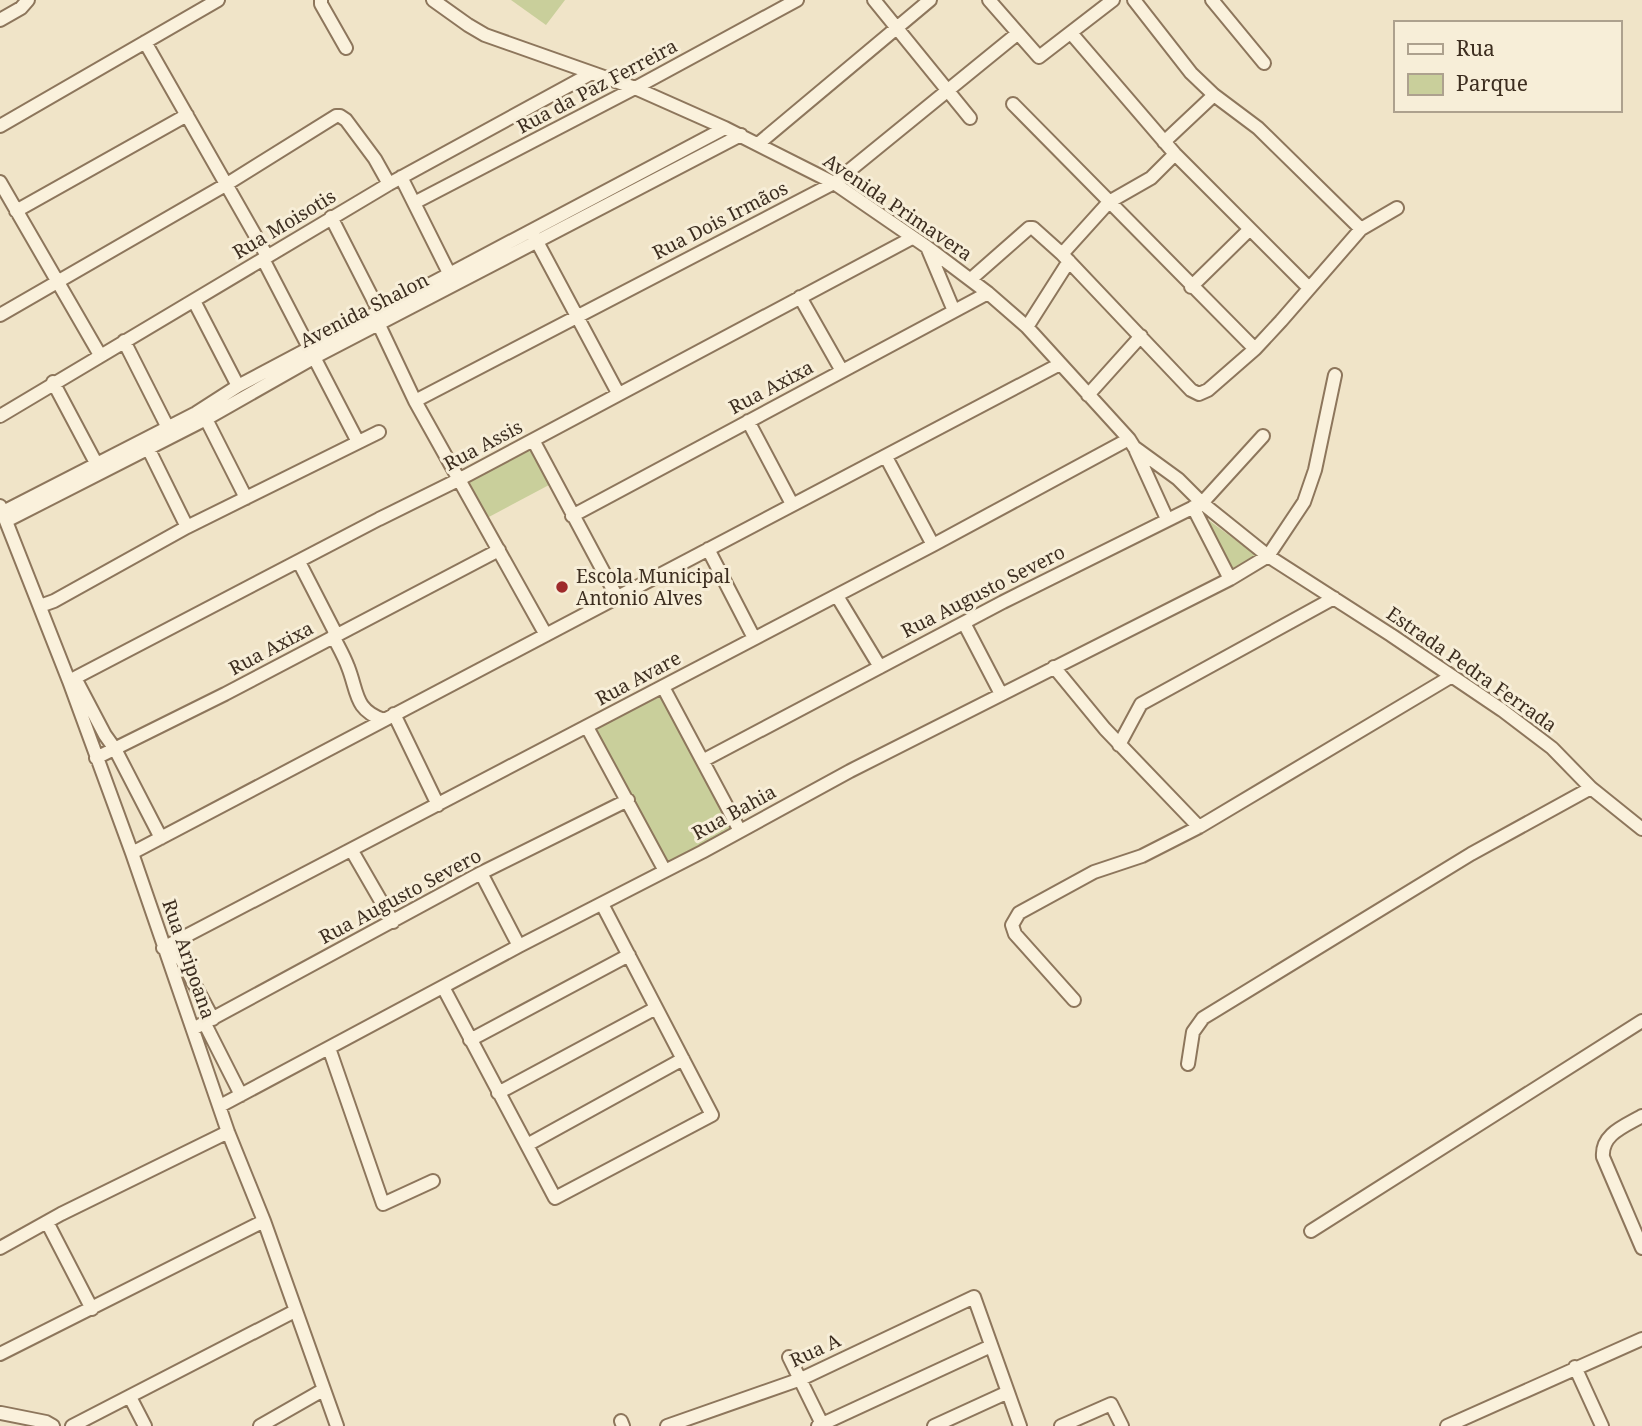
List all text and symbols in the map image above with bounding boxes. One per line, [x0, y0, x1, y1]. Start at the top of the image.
legend [1394, 21, 1621, 112]
street label: Rua da Paz Ferreira [512, 33, 682, 139]
text: Rua [1456, 34, 1495, 62]
text: Parque [1456, 69, 1528, 97]
street label: Avenida Primavera [818, 147, 978, 267]
street label: Rua Dois Irmãos [648, 175, 792, 265]
street label: Rua Moisotis [228, 183, 340, 265]
street label: Avenida Shalon [295, 266, 433, 354]
street label: Rua Axixa [724, 354, 818, 420]
street label: Rua Assis [439, 413, 527, 477]
street label: Rua Augusto Severo [897, 538, 1069, 644]
place label: Escola Municipal Antonio Alves [576, 563, 730, 611]
marker: Escola Municipal Antonio Alves [554, 579, 570, 595]
street label: Estrada Pedra Ferrada [1382, 600, 1562, 738]
street label: Rua Axixa [224, 615, 318, 681]
street label: Rua Avare [591, 645, 685, 711]
street label: Rua Bahia [687, 778, 781, 846]
street label: Rua Augusto Severo [314, 842, 486, 950]
street label: Rua Aripoana [156, 896, 222, 1022]
street label: Rua A [785, 1327, 845, 1373]

